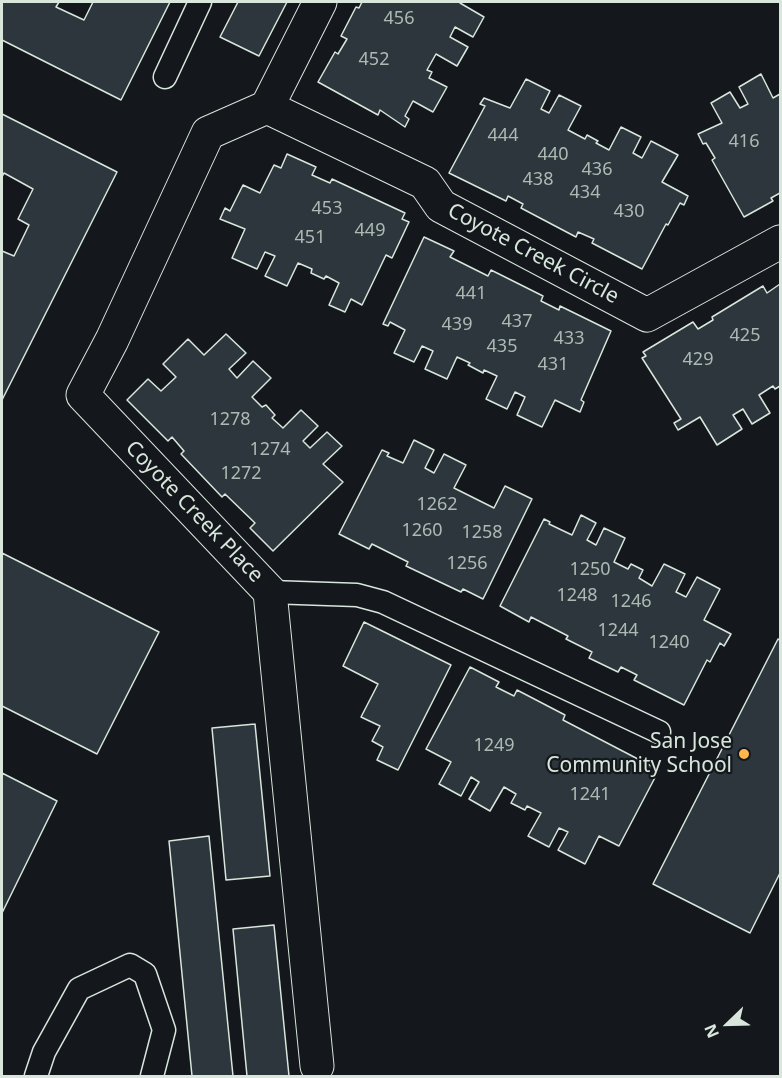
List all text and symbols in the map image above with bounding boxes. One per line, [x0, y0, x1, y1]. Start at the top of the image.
house number: 456 [384, 8, 414, 30]
house number: 452 [359, 49, 389, 71]
house number: 444 [488, 125, 518, 147]
house number: 416 [729, 131, 759, 153]
house number: 440 [538, 144, 568, 166]
house number: 436 [582, 159, 612, 181]
house number: 438 [523, 169, 553, 191]
house number: 434 [570, 182, 600, 204]
house number: 453 [312, 198, 342, 220]
street label: Coyote Creek Circle [443, 198, 623, 310]
house number: 430 [614, 201, 644, 223]
house number: 449 [355, 220, 385, 242]
house number: 451 [295, 227, 325, 249]
house number: 441 [456, 283, 486, 305]
house number: 437 [502, 311, 532, 333]
house number: 439 [442, 314, 472, 336]
house number: 425 [730, 325, 760, 347]
house number: 433 [554, 328, 584, 350]
house number: 435 [487, 336, 517, 358]
house number: 429 [683, 349, 713, 371]
house number: 431 [538, 354, 568, 376]
house number: 1278 [209, 409, 251, 431]
street label: Coyote Creek Place [120, 436, 268, 588]
house number: 1274 [249, 439, 291, 461]
house number: 1272 [220, 463, 262, 485]
house number: 1262 [416, 494, 458, 516]
house number: 1260 [401, 520, 443, 542]
house number: 1258 [461, 522, 503, 544]
house number: 1256 [446, 553, 488, 575]
house number: 1250 [569, 559, 611, 581]
house number: 1248 [556, 585, 598, 607]
house number: 1246 [610, 591, 652, 613]
house number: 1244 [597, 620, 639, 642]
house number: 1240 [648, 632, 690, 654]
place label: San Jose Community School [546, 729, 732, 779]
house number: 1249 [473, 735, 515, 757]
marker: San Jose Community School [737, 747, 751, 761]
house number: 1241 [569, 784, 611, 806]
north arrow [698, 994, 758, 1054]
text: N [699, 1021, 724, 1041]

